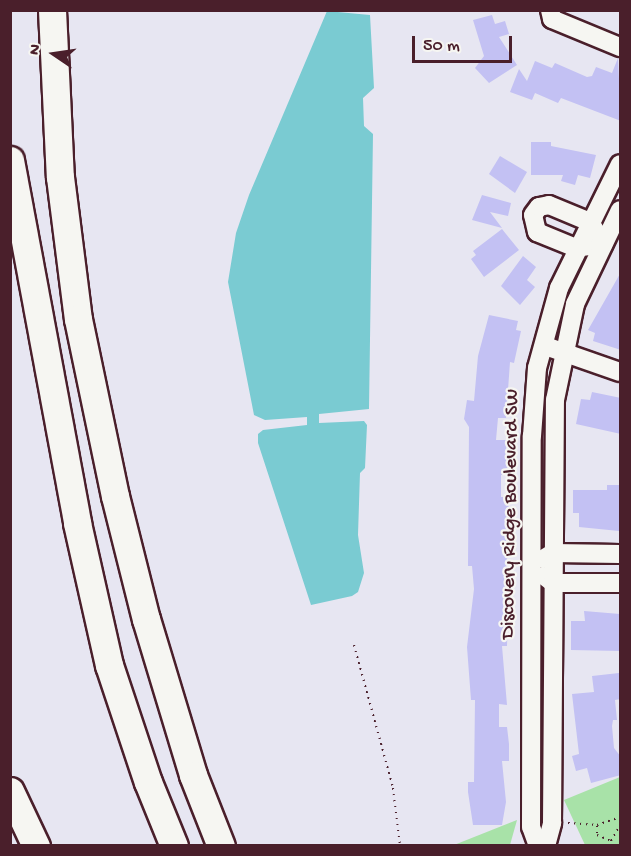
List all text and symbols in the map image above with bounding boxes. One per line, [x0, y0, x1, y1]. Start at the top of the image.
north arrow [24, 24, 84, 84]
scale bar [415, 24, 516, 62]
text: 50 m [423, 36, 460, 57]
text: N [26, 43, 46, 57]
street label: Discovery Ridge Boulevard SW [497, 389, 525, 639]

